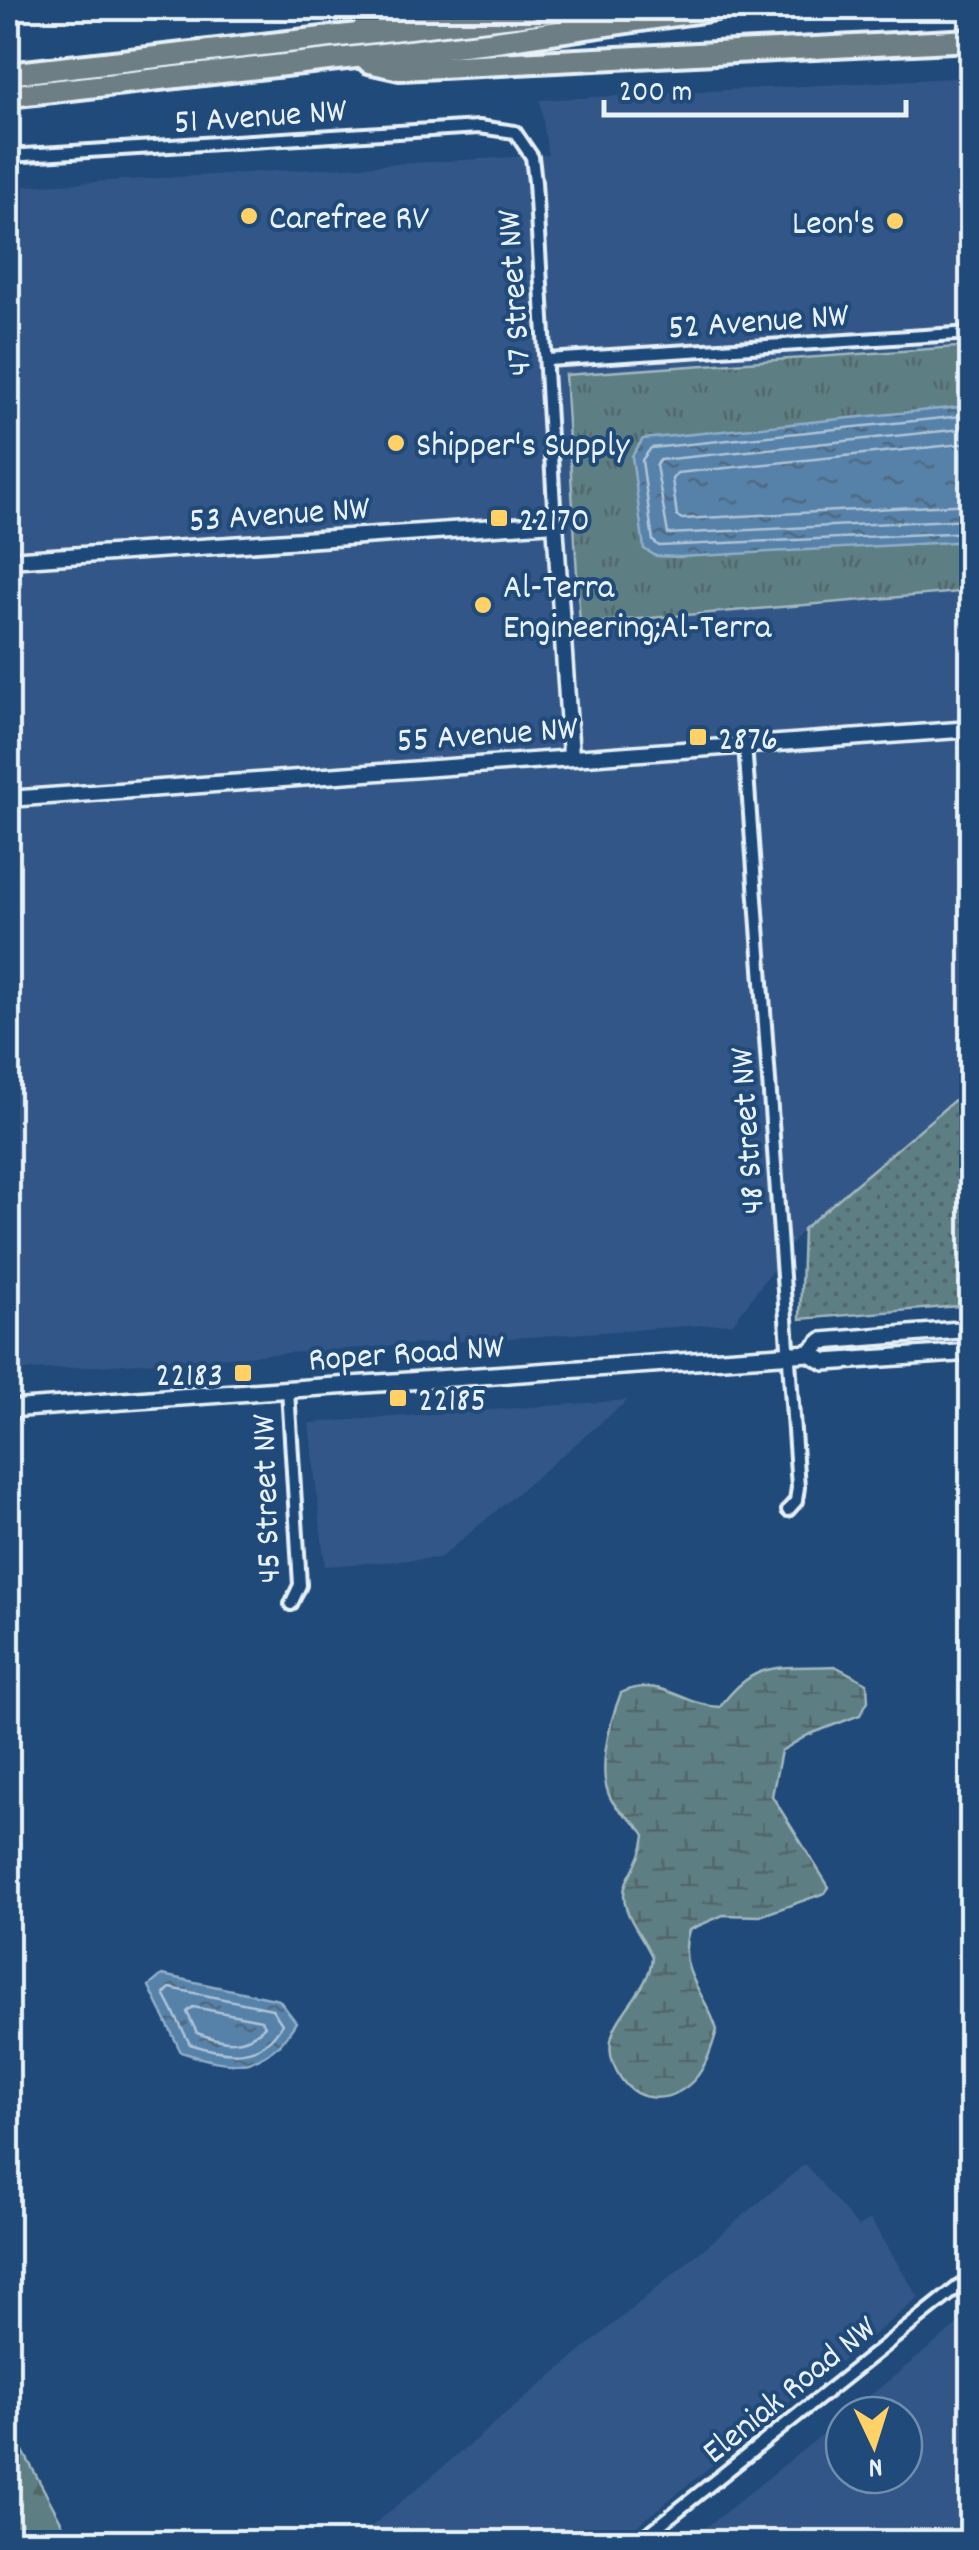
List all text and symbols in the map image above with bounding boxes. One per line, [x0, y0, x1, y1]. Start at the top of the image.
scale bar [604, 55, 906, 117]
text: 200 m [619, 73, 692, 116]
street label: 51 Avenue NW [172, 88, 349, 150]
place label: Carefree RV [269, 196, 429, 246]
place label: Leon's [792, 201, 875, 251]
marker: Carefree RV [238, 205, 260, 227]
street label: 47 Street NW [486, 207, 548, 377]
marker: Leon's [884, 210, 906, 232]
street label: 52 Avenue NW [666, 293, 851, 355]
place label: Shipper's Supply [416, 423, 630, 473]
marker: Shipper's Supply [385, 432, 407, 454]
street label: 53 Avenue NW [187, 486, 372, 548]
place label: 22170 [519, 498, 590, 548]
marker: 22170 [488, 507, 510, 529]
place label: Al-Terra Engineering;Al-Terra [503, 565, 772, 655]
marker: Al-Terra Engineering;Al-Terra [472, 594, 494, 616]
street label: 55 Avenue NW [395, 706, 581, 768]
place label: 2876 [718, 717, 778, 767]
marker: 2876 [687, 726, 709, 748]
street label: 48 Street NW [719, 1045, 781, 1216]
street label: Roper Road NW [307, 1324, 507, 1388]
place label: 22183 [155, 1353, 223, 1403]
marker: 22183 [232, 1362, 254, 1384]
place label: 22185 [418, 1378, 487, 1428]
marker: 22185 [387, 1387, 409, 1409]
street label: 45 Street NW [241, 1413, 297, 1584]
street label: Eleniak Road NW [692, 2305, 884, 2471]
north arrow [824, 2395, 924, 2495]

